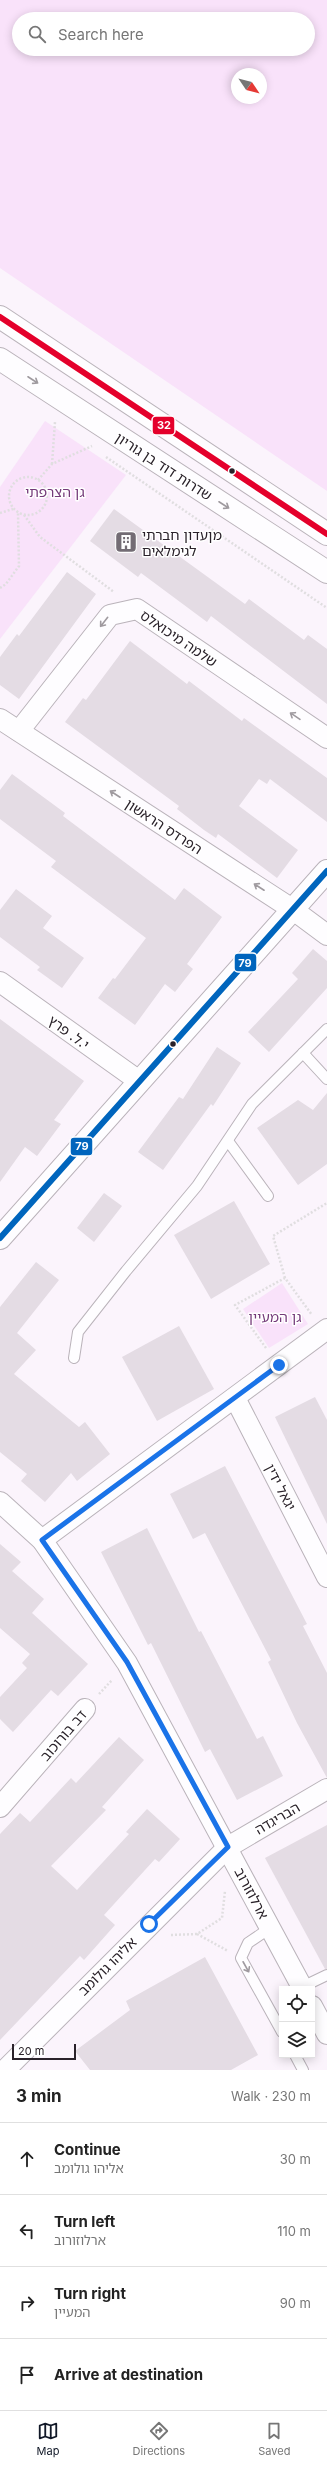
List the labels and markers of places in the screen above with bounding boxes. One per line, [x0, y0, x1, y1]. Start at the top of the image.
unlabelled marker [227, 466, 237, 476]
place label: מןעדון חברתי לגימלאים [142, 526, 222, 559]
building icon: מןעדון חברתי לגימלאים [113, 529, 139, 555]
unlabelled marker [168, 1039, 178, 1049]

